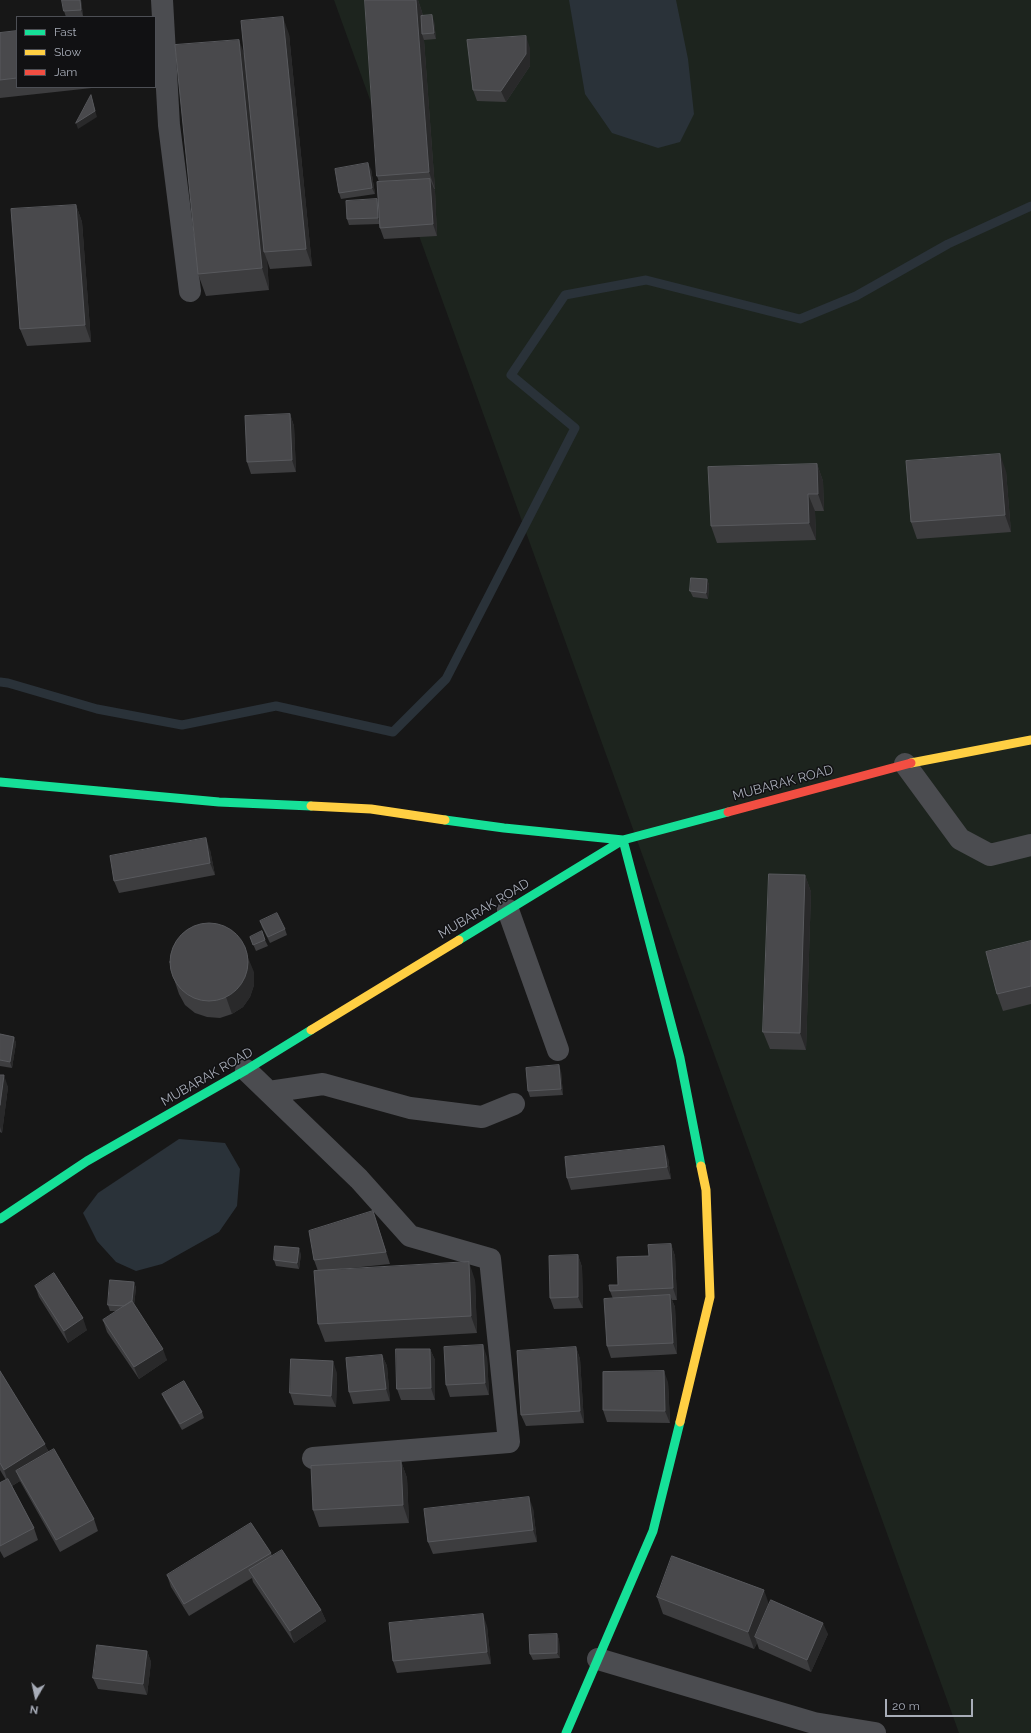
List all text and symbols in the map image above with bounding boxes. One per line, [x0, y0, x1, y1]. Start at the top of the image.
legend [16, 16, 156, 88]
text: Fast [54, 25, 77, 39]
text: Slow [54, 45, 81, 59]
text: Jam [54, 65, 77, 79]
street label: MUBARAK ROAD [731, 762, 835, 804]
street label: MUBARAK ROAD [436, 876, 532, 942]
street label: MUBARAK ROAD [158, 1044, 256, 1110]
north arrow [16, 1677, 56, 1717]
scale bar [887, 1691, 975, 1717]
text: 20 m [892, 1699, 920, 1713]
text: N [29, 1702, 39, 1716]

